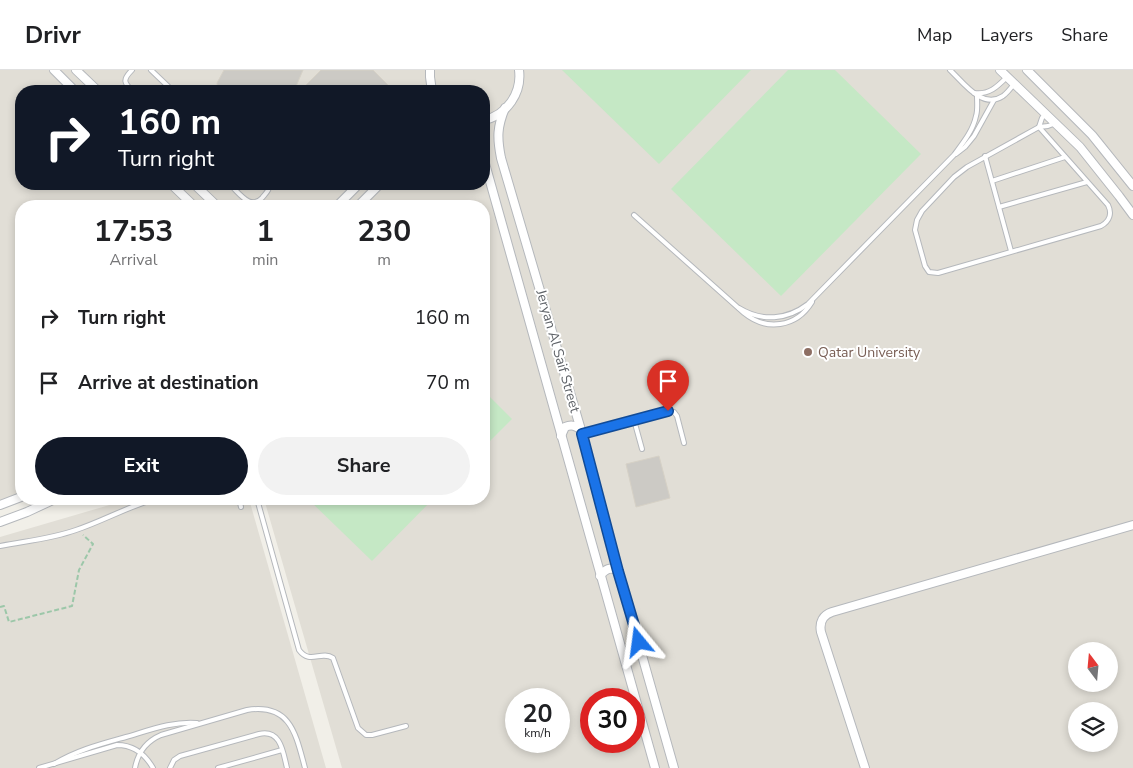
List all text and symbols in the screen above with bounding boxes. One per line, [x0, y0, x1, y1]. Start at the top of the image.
text: Drivr [25, 19, 81, 51]
text: Map [917, 23, 952, 47]
text: Layers [980, 23, 1033, 47]
text: Share [1061, 23, 1108, 47]
text: 160 m [118, 99, 221, 146]
icon: right [35, 105, 100, 170]
text: Turn right [118, 144, 214, 174]
text: 17:53 [94, 211, 173, 252]
text: 1 [256, 211, 274, 252]
text: 230 [357, 211, 411, 252]
text: Arrival [109, 249, 158, 271]
text: min [252, 249, 278, 271]
text: m [377, 249, 391, 271]
street label: Jeryan Al Saif Street [531, 286, 585, 415]
icon: right [35, 304, 63, 332]
text: Turn right [78, 305, 165, 331]
text: 160 m [415, 305, 470, 331]
place label: Qatar University [818, 343, 921, 362]
marker: Qatar University [802, 346, 814, 358]
pin [647, 360, 689, 411]
icon: arrive [654, 367, 682, 395]
icon: arrive [35, 369, 63, 397]
text: Arrive at destination [78, 370, 259, 396]
text: 70 m [426, 370, 470, 396]
button: Exit [35, 437, 248, 495]
button: Share [258, 437, 470, 495]
position arrow [612, 615, 664, 667]
north arrow [1068, 642, 1118, 692]
map controls [1068, 642, 1118, 752]
speed limit sign: 30 [580, 688, 645, 753]
text: 20 [522, 697, 553, 731]
button: layers [1068, 702, 1118, 752]
text: km/h [524, 725, 551, 741]

